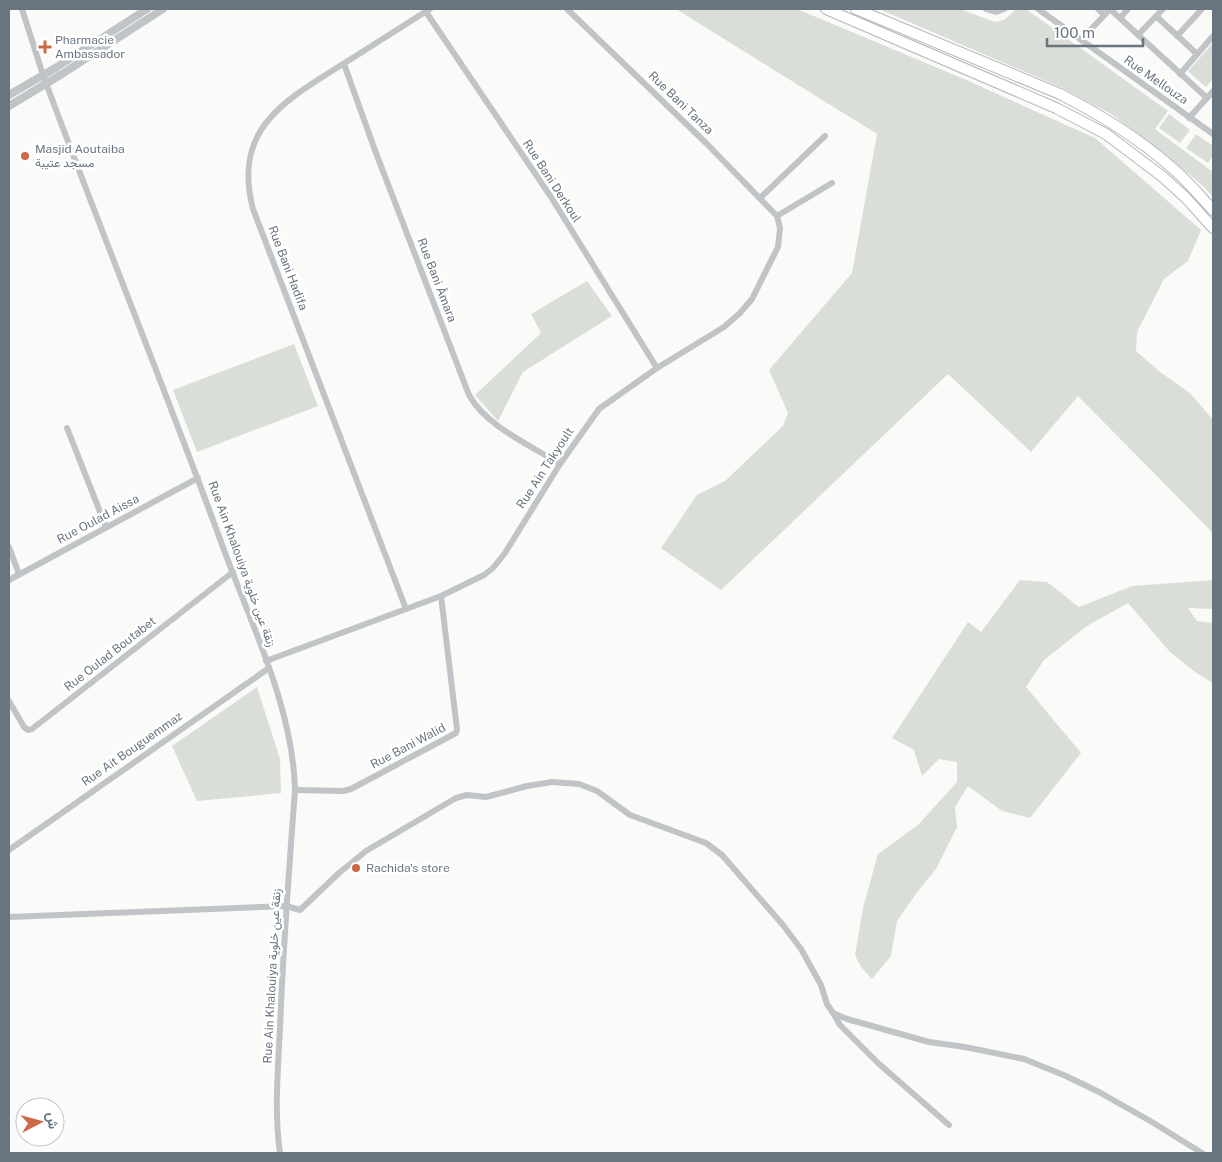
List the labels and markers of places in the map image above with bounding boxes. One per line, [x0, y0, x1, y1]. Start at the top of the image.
place label: Pharmacie Ambassador [55, 33, 125, 61]
marker: Pharmacie Ambassador [39, 41, 51, 53]
place label: Masjid Aoutaiba مسجد عتيبة [35, 142, 125, 170]
marker: Masjid Aoutaiba مسجد عتيبة [19, 150, 31, 162]
place label: Rachida's store [366, 861, 450, 875]
marker: Rachida's store [350, 862, 362, 874]

